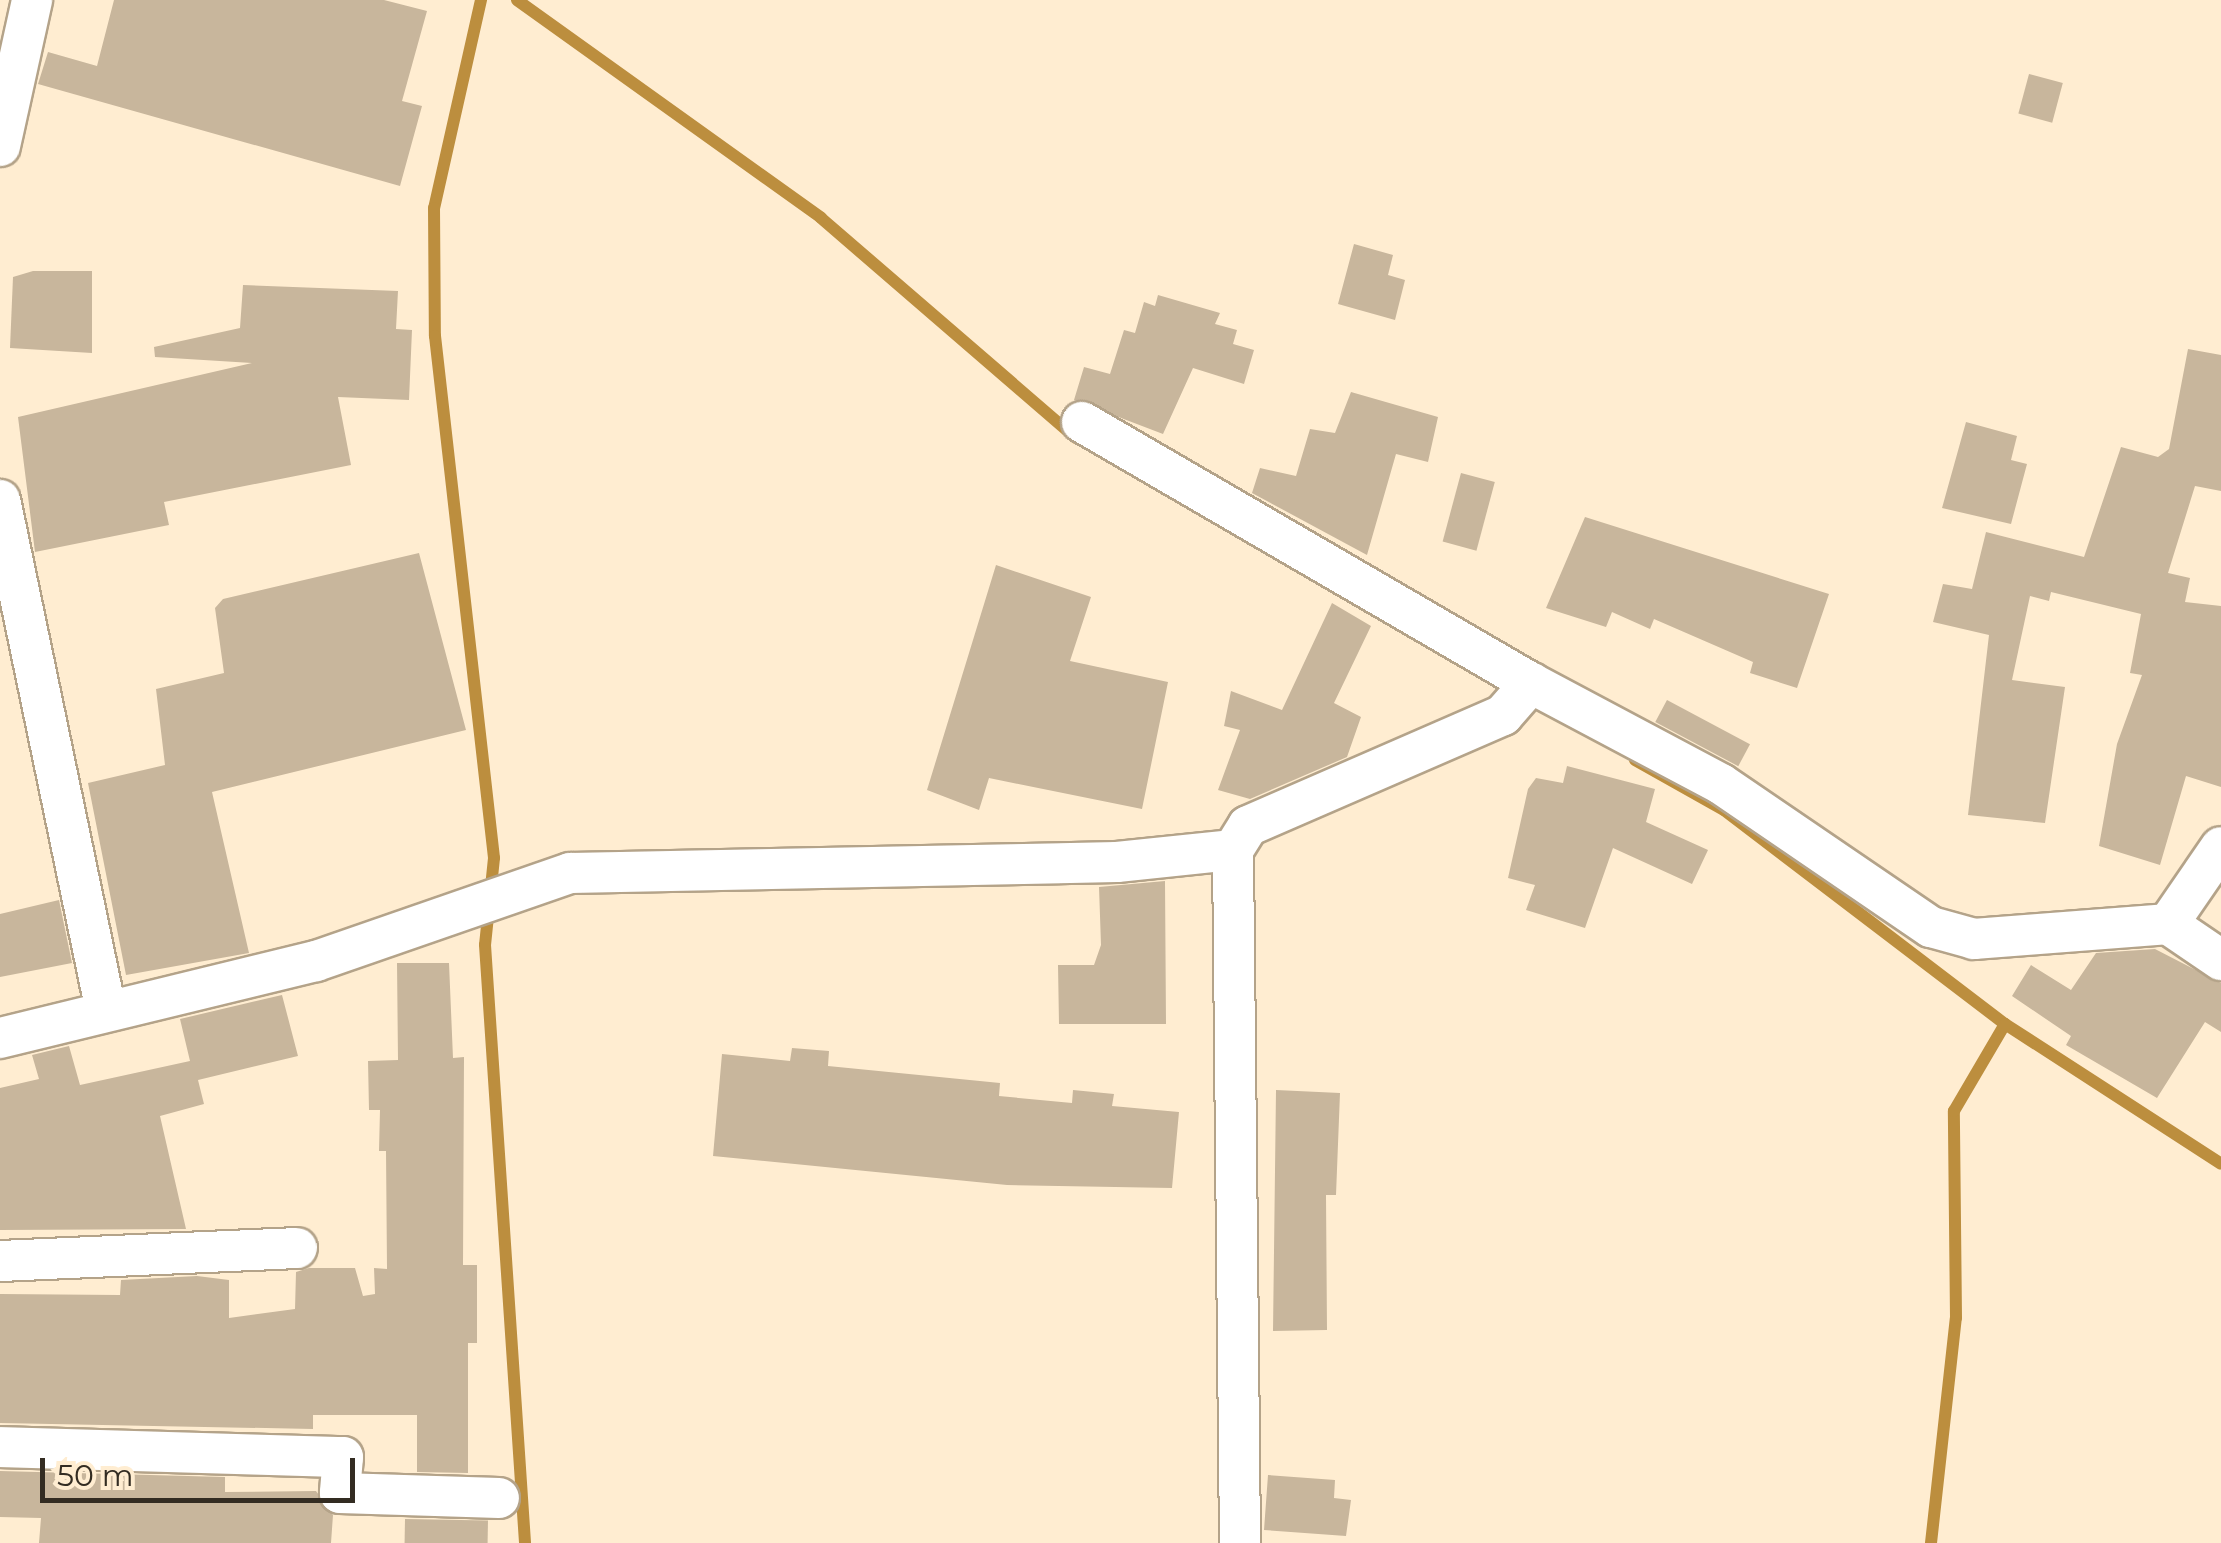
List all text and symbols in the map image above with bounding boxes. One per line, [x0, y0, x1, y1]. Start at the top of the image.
scale bar [45, 1438, 360, 1500]
text: 50 m [57, 1457, 134, 1494]

